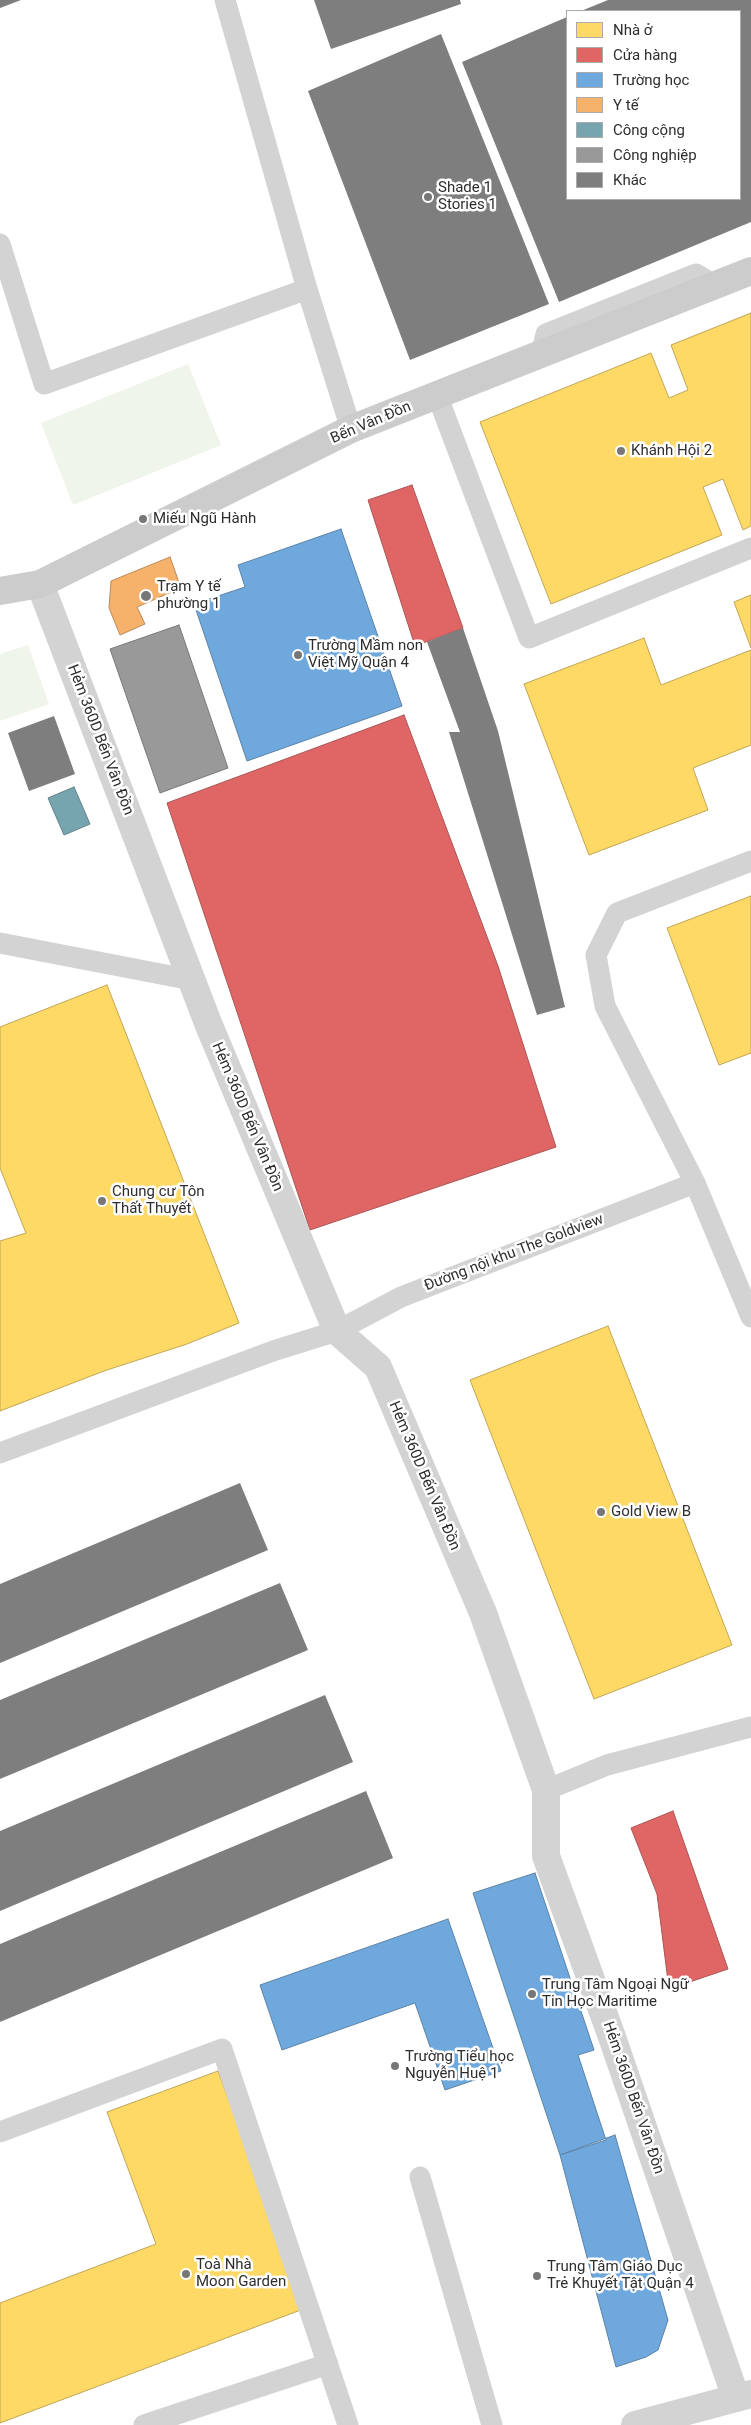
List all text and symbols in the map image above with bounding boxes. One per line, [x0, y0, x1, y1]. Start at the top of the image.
legend [566, 10, 741, 200]
text: Nhà ở [613, 21, 652, 39]
text: Cửa hàng [613, 46, 677, 64]
text: Trường học [613, 71, 689, 89]
text: Y tế [613, 96, 639, 114]
text: Công cộng [613, 121, 685, 139]
text: Công nghiệp [613, 146, 697, 164]
text: Khác [613, 171, 647, 189]
place label: Shade 1 Stories 1 [438, 179, 497, 214]
marker: Shade 1 Stories 1 [422, 191, 434, 203]
street label: Bến Vân Đồn [328, 398, 414, 448]
place label: Khánh Hội 2 [631, 442, 712, 460]
marker: Khánh Hội 2 [615, 445, 627, 457]
place label: Miếu Ngũ Hành [153, 510, 256, 528]
marker: Miếu Ngũ Hành [137, 513, 149, 525]
place label: Trạm Y tế phường 1 [157, 578, 221, 613]
marker: Trạm Y tế phường 1 [139, 589, 153, 603]
place label: Trường Mầm non Việt Mỹ Quận 4 [308, 637, 423, 672]
marker: Trường Mầm non Việt Mỹ Quận 4 [292, 649, 304, 661]
street label: Hẻm 360D Bến Vân Đồn [63, 662, 137, 818]
street label: Hẻm 360D Bến Vân Đồn [207, 1040, 287, 1194]
place label: Chung cư Tôn Thất Thuyết [112, 1183, 205, 1218]
marker: Chung cư Tôn Thất Thuyết [96, 1195, 108, 1207]
street label: Đường nội khu The Goldview [422, 1210, 606, 1296]
street label: Hẻm 360D Bến Vân Đồn [384, 1399, 464, 1553]
place label: Gold View B [611, 1503, 691, 1521]
marker: Gold View B [595, 1506, 607, 1518]
place label: Trung Tâm Ngoại Ngữ Tin Học Maritime [542, 1976, 689, 2011]
marker: Trung Tâm Ngoại Ngữ Tin Học Maritime [526, 1988, 538, 2000]
street label: Hẻm 360D Bến Vân Đồn [598, 2019, 668, 2177]
place label: Trường Tiểu học Nguyễn Huệ 1 [405, 2048, 514, 2083]
marker: Trường Tiểu học Nguyễn Huệ 1 [389, 2060, 401, 2072]
place label: Toà Nhà Moon Garden [196, 2256, 286, 2291]
place label: Trung Tâm Giáo Dục Trẻ Khuyết Tật Quận 4 [547, 2258, 694, 2293]
marker: Toà Nhà Moon Garden [180, 2268, 192, 2280]
marker: Trung Tâm Giáo Dục Trẻ Khuyết Tật Quận 4 [531, 2270, 543, 2282]

